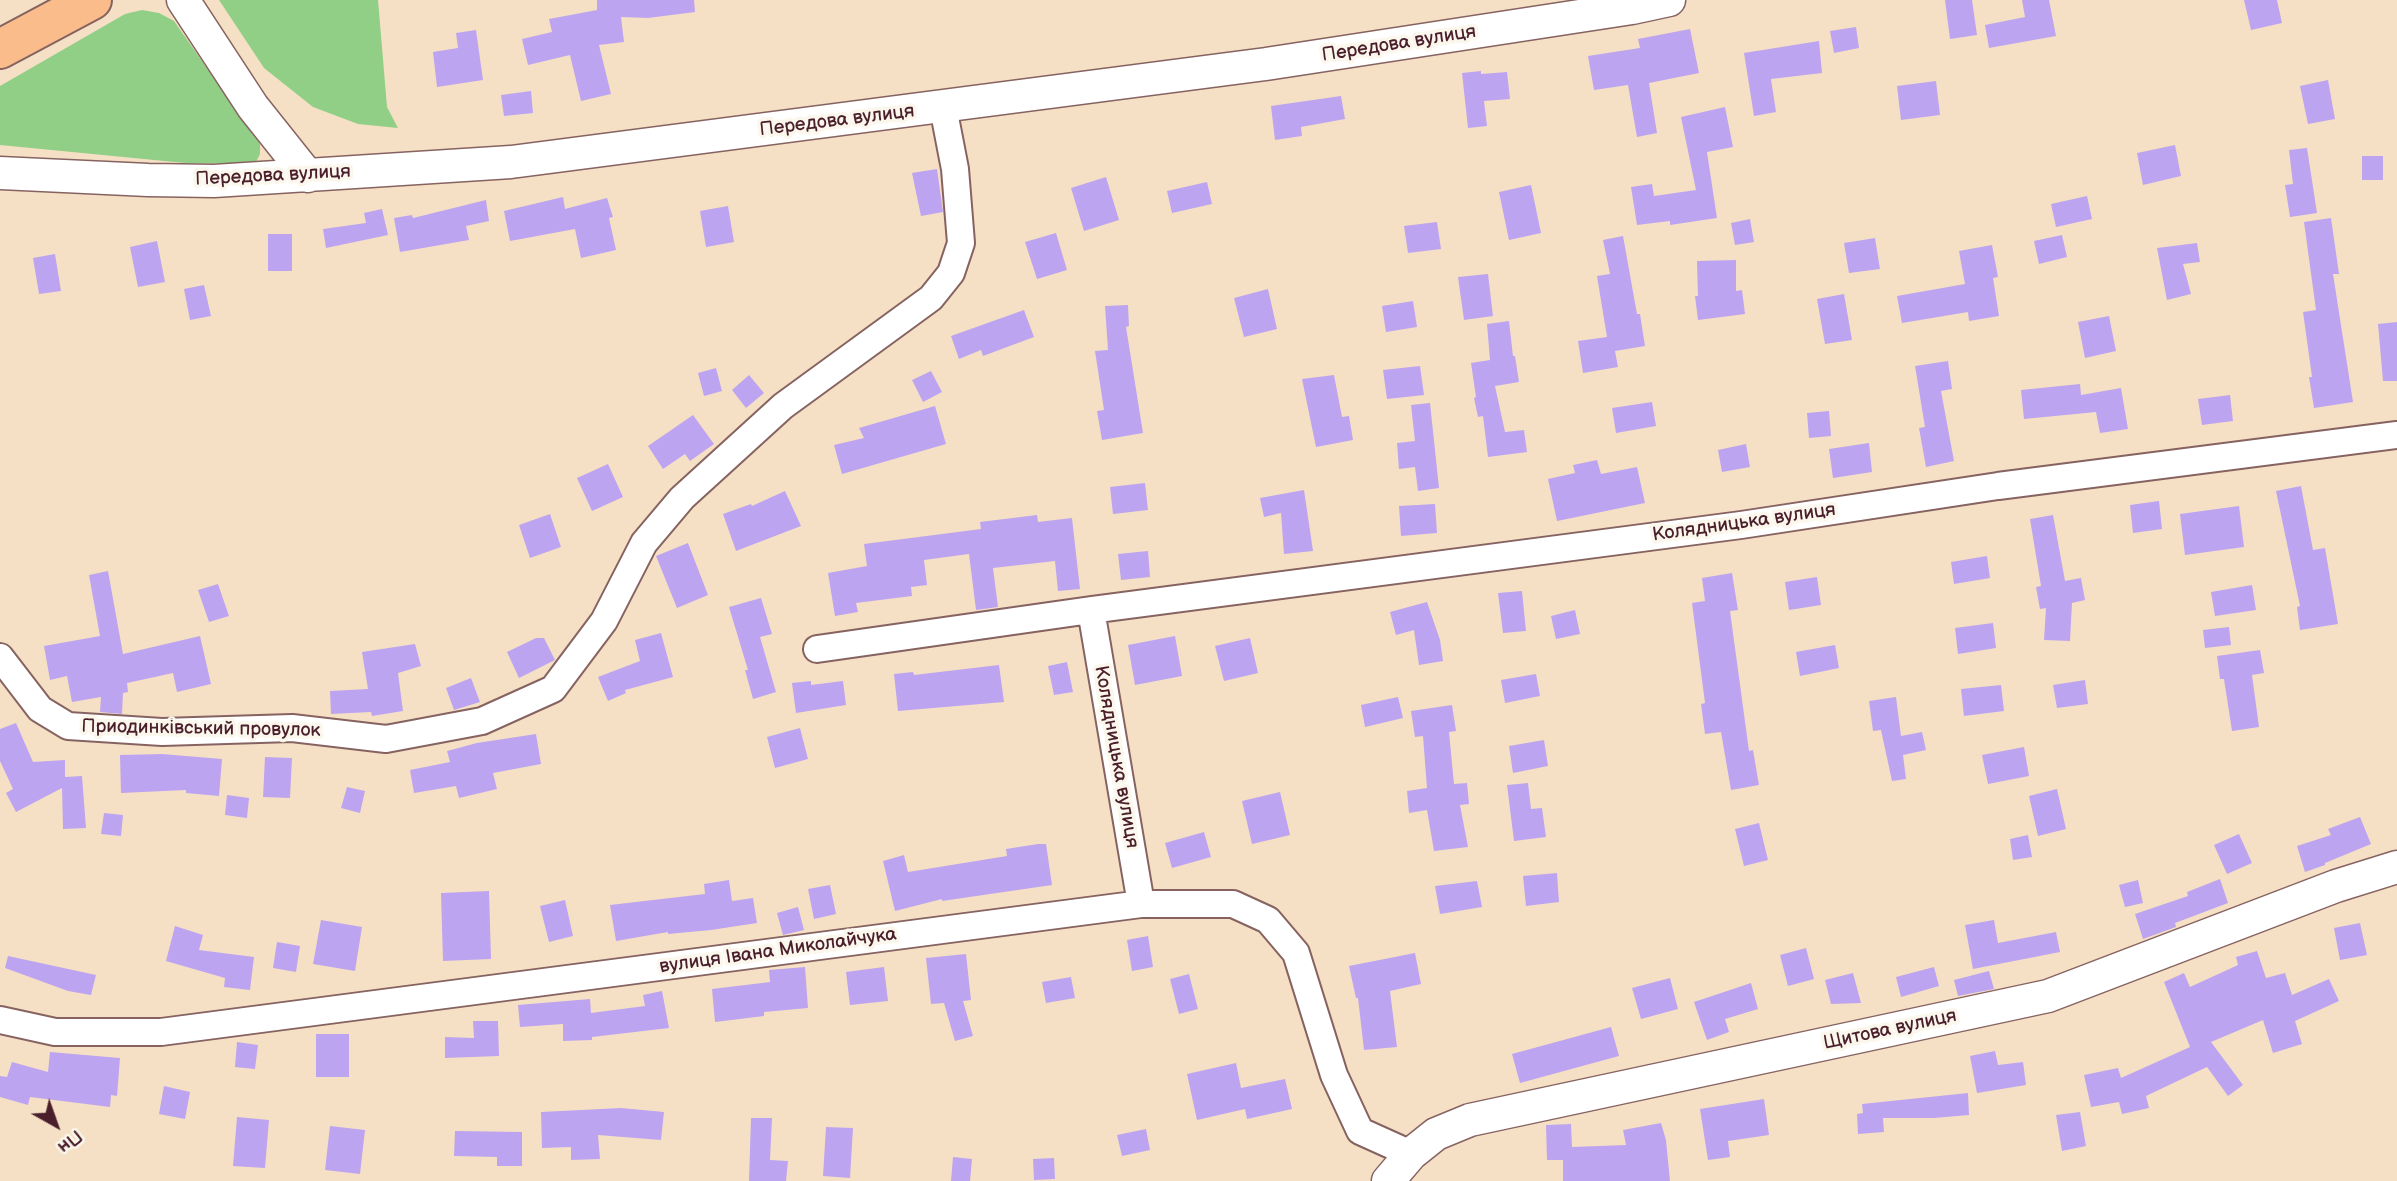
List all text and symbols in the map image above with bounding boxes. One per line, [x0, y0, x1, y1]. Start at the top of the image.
street label: Передова вулиця [1320, 21, 1478, 67]
street label: Передова вулиця [758, 100, 916, 142]
street label: Передова вулиця [195, 161, 351, 191]
street label: Колядницька вулиця [1651, 499, 1837, 547]
street label: Колядницька вулиця [1089, 664, 1143, 850]
street label: Приодинківський провулок [81, 716, 321, 742]
street label: вулиця Івана Миколайчука [658, 923, 898, 979]
street label: Щитова вулиця [1821, 1005, 1959, 1055]
north arrow [21, 1090, 91, 1160]
text: Пн [53, 1125, 87, 1158]

